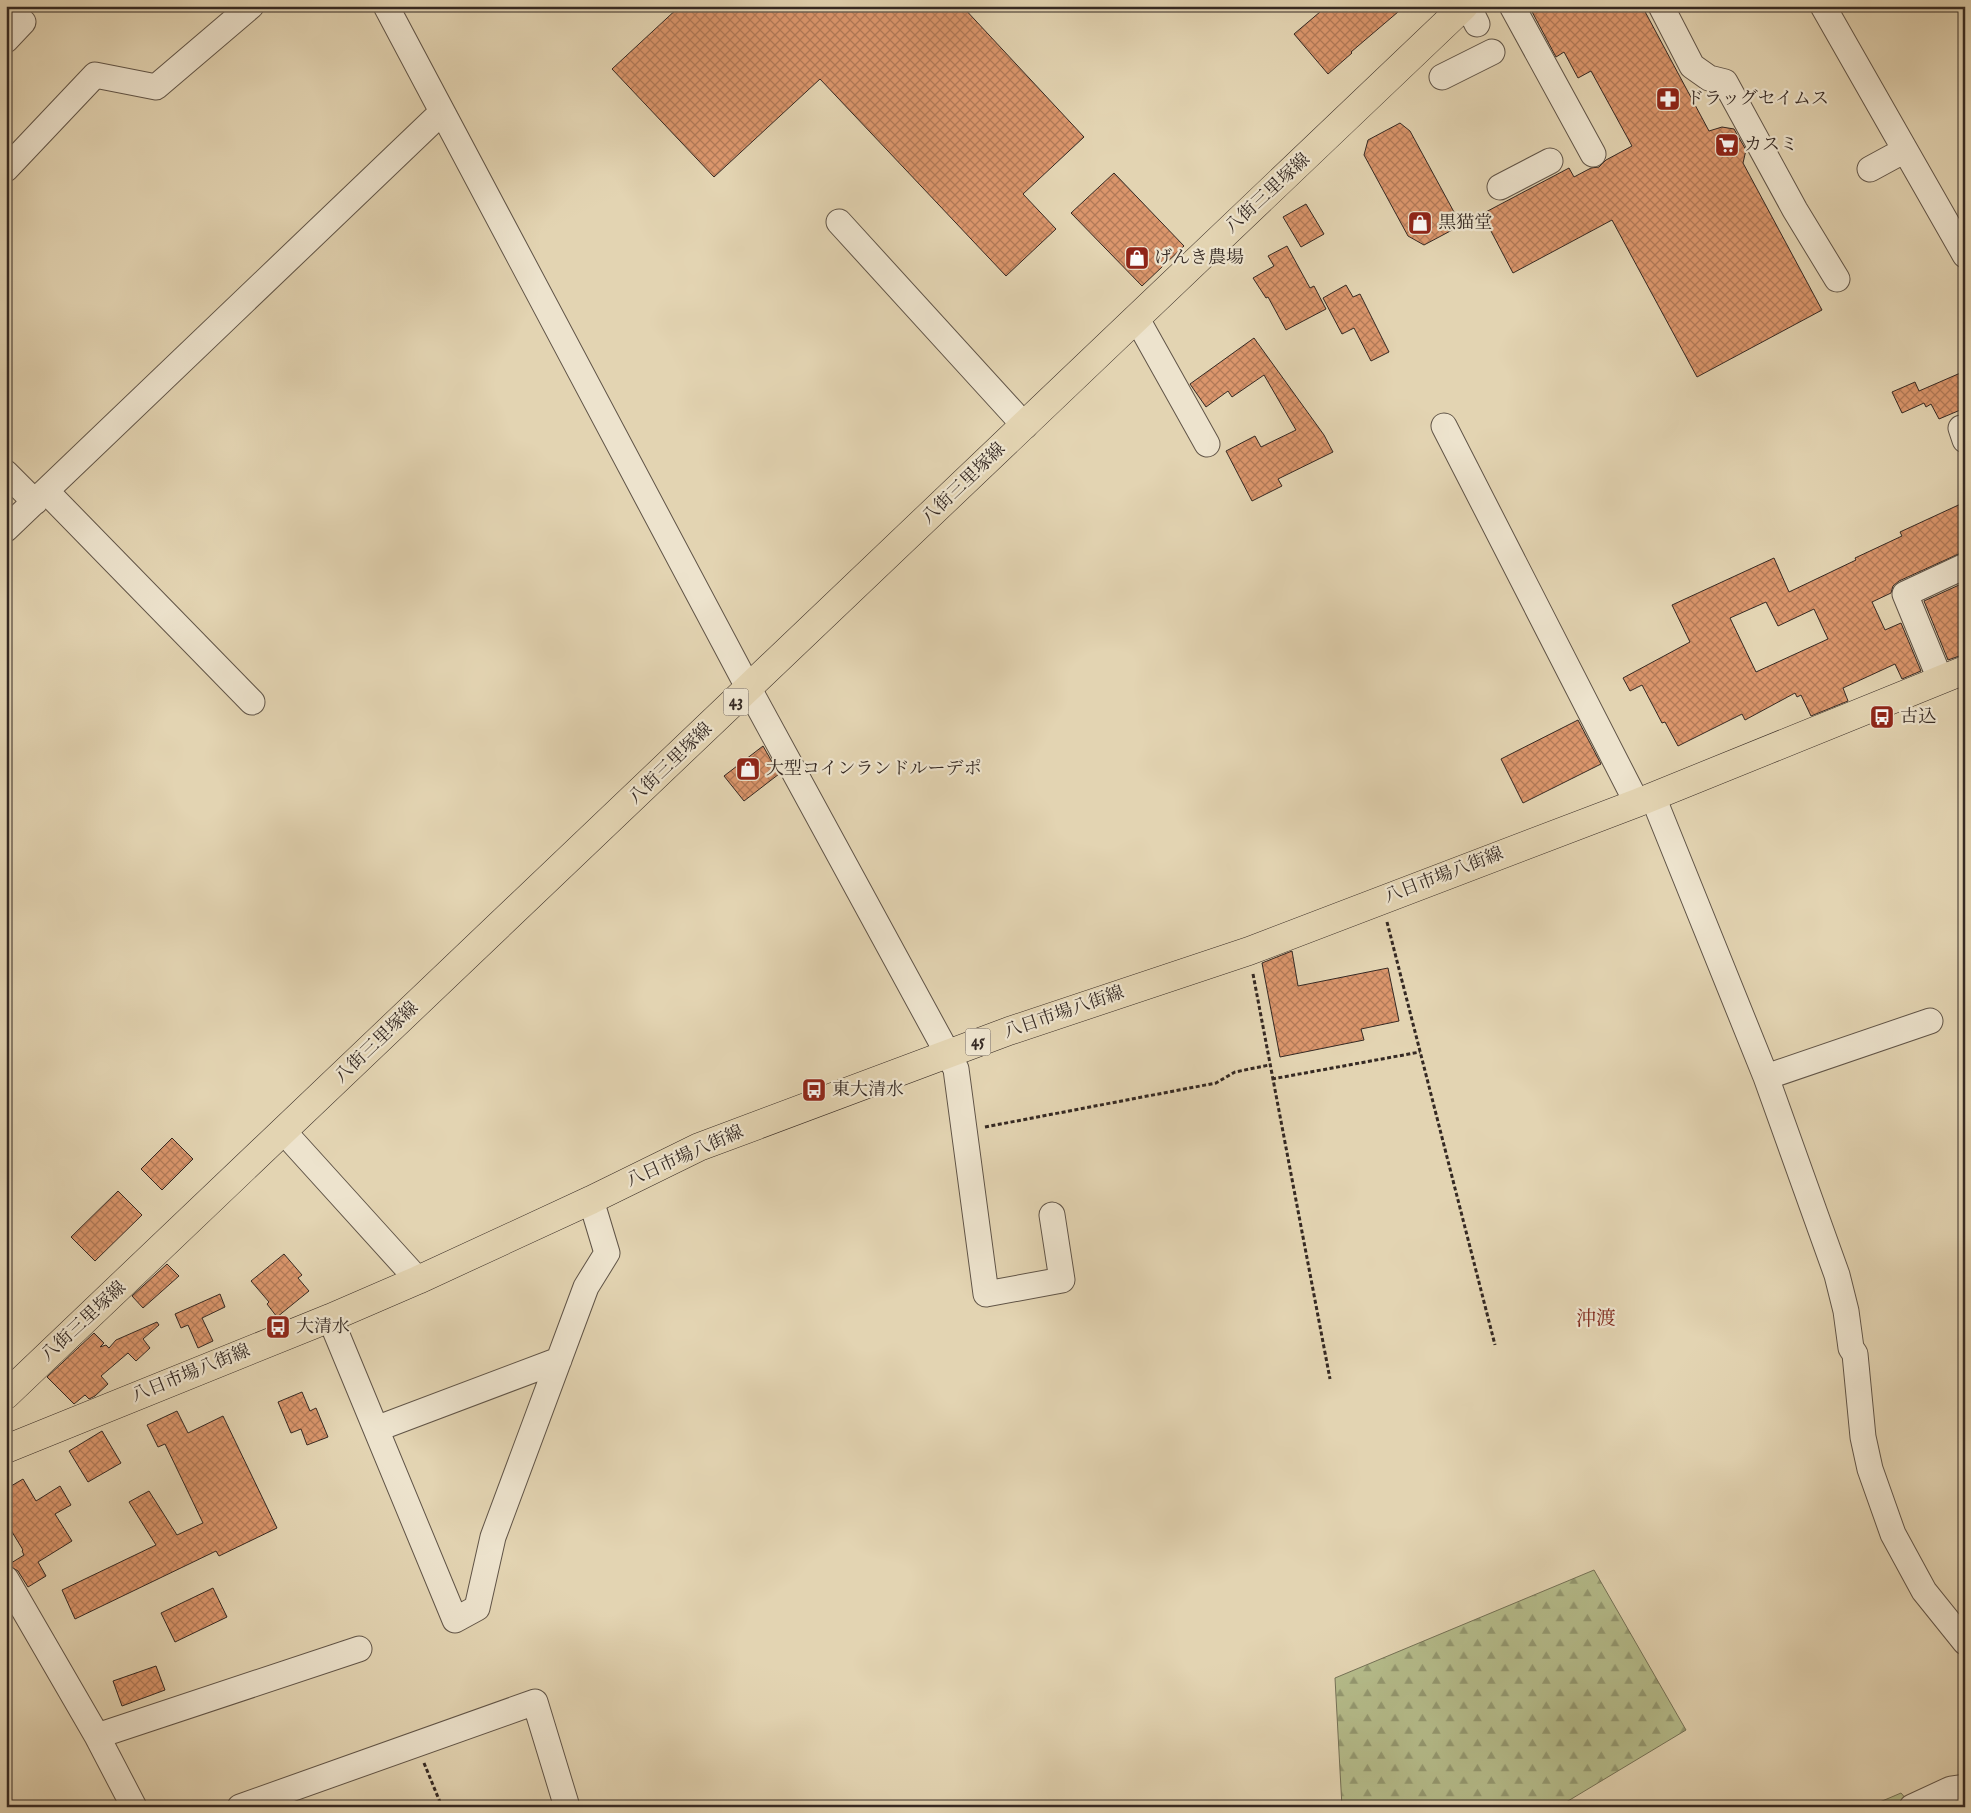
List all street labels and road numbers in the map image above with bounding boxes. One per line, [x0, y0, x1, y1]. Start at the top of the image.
street label: 八街三里塚線 [1221, 149, 1315, 239]
street label: 八街三里塚線 [917, 438, 1011, 530]
road number: 43 [724, 689, 748, 716]
street label: 八街三里塚線 [624, 718, 718, 810]
street label: 八日市場八街線 [1381, 843, 1507, 909]
street label: 八日市場八街線 [1001, 982, 1127, 1044]
street label: 八街三里塚線 [330, 997, 424, 1089]
road number: 45 [966, 1028, 990, 1056]
street label: 八日市場八街線 [623, 1121, 747, 1193]
street label: 八街三里塚線 [37, 1277, 131, 1367]
street label: 八日市場八街線 [128, 1340, 254, 1408]

